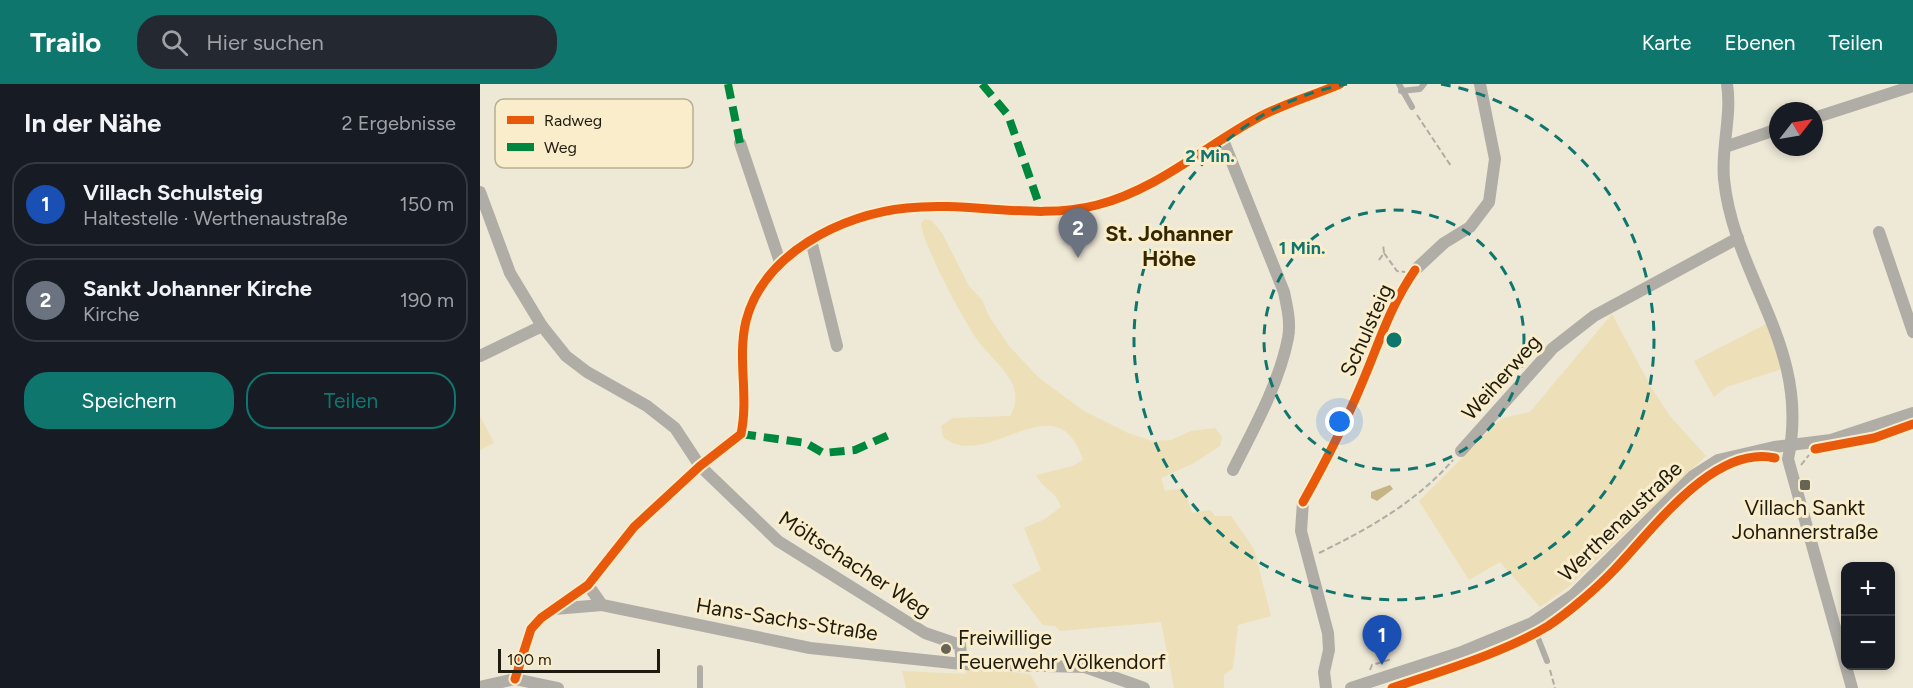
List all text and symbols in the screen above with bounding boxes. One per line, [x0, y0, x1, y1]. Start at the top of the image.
search box [137, 15, 557, 69]
text: Trailo [30, 25, 101, 59]
icon: search [158, 26, 191, 59]
text: Hier suchen [206, 29, 324, 56]
text: Karte [1642, 30, 1691, 55]
text: Ebenen [1724, 30, 1796, 55]
text: Teilen [1829, 30, 1883, 55]
legend [495, 99, 693, 168]
north arrow [1769, 102, 1823, 156]
text: In der Nähe [24, 107, 161, 139]
text: 2 Ergebnisse [342, 111, 456, 135]
text: Radweg [544, 111, 602, 130]
text: Weg [544, 138, 577, 157]
text: 2 Min. [1185, 145, 1235, 167]
text: Villach Schulsteig [83, 179, 263, 206]
text: 1 [41, 192, 50, 216]
text: 150 m [399, 192, 454, 216]
text: Haltestelle · Werthenaustraße [83, 206, 348, 230]
pin: 2 [1058, 208, 1098, 258]
district label: St. Johanner Höhe [1105, 220, 1233, 272]
text: 1 Min. [1279, 237, 1325, 259]
text: Sankt Johanner Kirche [83, 275, 312, 302]
street label: Schulsteig [1335, 280, 1397, 380]
text: 2 [40, 288, 51, 312]
text: 190 m [400, 288, 454, 312]
text: Kirche [83, 302, 140, 326]
street label: Weiherweg [1456, 329, 1546, 425]
centre of rings [1384, 330, 1404, 350]
button: Speichern [24, 372, 234, 429]
button: Teilen [246, 372, 456, 429]
your location [1325, 407, 1354, 436]
street label: Werthenaustraße [1553, 456, 1687, 586]
marker: Villach Sankt Johannerstraße [1798, 478, 1812, 492]
place label: Villach Sankt Johannerstraße [1732, 495, 1878, 544]
street label: Möltschacher Weg [774, 506, 936, 622]
map controls [1841, 562, 1895, 670]
button: + [1841, 562, 1895, 616]
street label: Hans-Sachs-Straße [694, 592, 880, 646]
pin: 1 [1362, 616, 1402, 665]
button: − [1841, 616, 1895, 670]
place label: Freiwillige Feuerwehr Völkendorf [958, 625, 1166, 674]
marker: Freiwillige Feuerwehr Völkendorf [939, 642, 953, 656]
scale bar [498, 646, 660, 674]
text: 100 m [507, 650, 552, 669]

